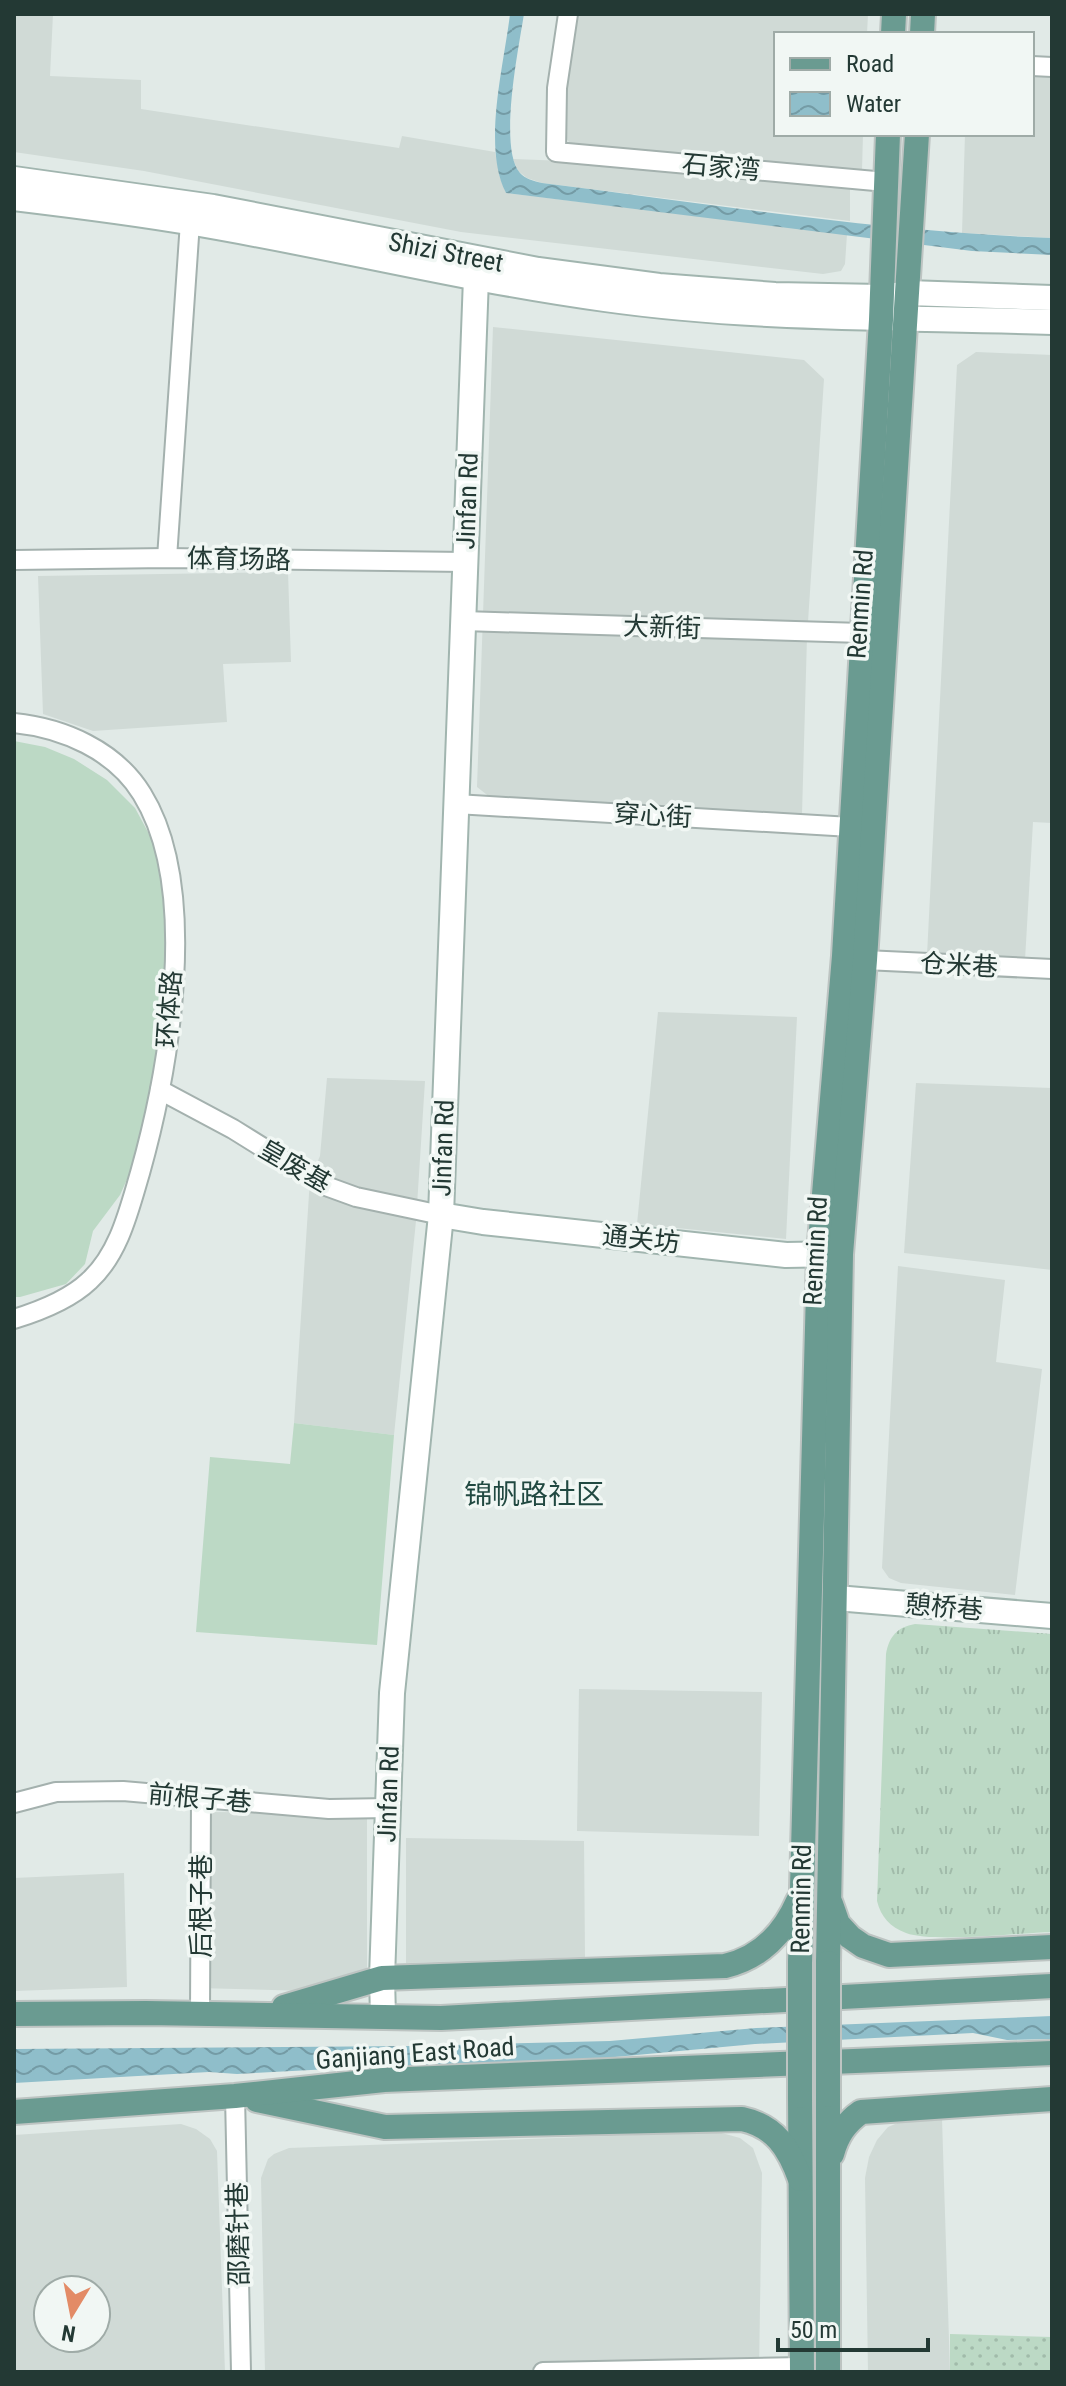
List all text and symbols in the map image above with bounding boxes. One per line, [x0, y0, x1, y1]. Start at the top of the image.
legend [774, 32, 1034, 136]
text: Road [846, 50, 894, 78]
text: Water [846, 90, 901, 118]
street label: 石家湾 [681, 149, 761, 185]
street label: Shizi Street [386, 226, 506, 278]
street label: Jinfan Rd [450, 452, 484, 550]
street label: 体育场路 [187, 543, 291, 575]
street label: Renmin Rd [841, 548, 879, 660]
street label: 大新街 [622, 611, 702, 643]
street label: 穿心街 [613, 798, 693, 832]
street label: 仓米巷 [919, 948, 999, 982]
street label: 环体路 [151, 969, 187, 1049]
street label: Jinfan Rd [426, 1099, 460, 1197]
street label: 皇废基 [254, 1134, 336, 1198]
street label: Renmin Rd [797, 1196, 833, 1306]
street label: 通关坊 [601, 1220, 681, 1258]
district label: 锦帆路社区 [464, 1478, 604, 1511]
street label: 憩桥巷 [904, 1589, 984, 1625]
street label: Jinfan Rd [371, 1745, 405, 1843]
street label: 前根子巷 [147, 1779, 253, 1817]
street label: Renmin Rd [785, 1844, 817, 1954]
street label: 后根子巷 [186, 1854, 216, 1958]
street label: Ganjiang East Road [315, 2031, 515, 2075]
street label: 邵磨针巷 [222, 2182, 254, 2286]
north arrow [32, 2274, 112, 2354]
scale bar [778, 2302, 928, 2352]
text: 50 m [790, 2316, 837, 2344]
text: N [60, 2320, 77, 2347]

